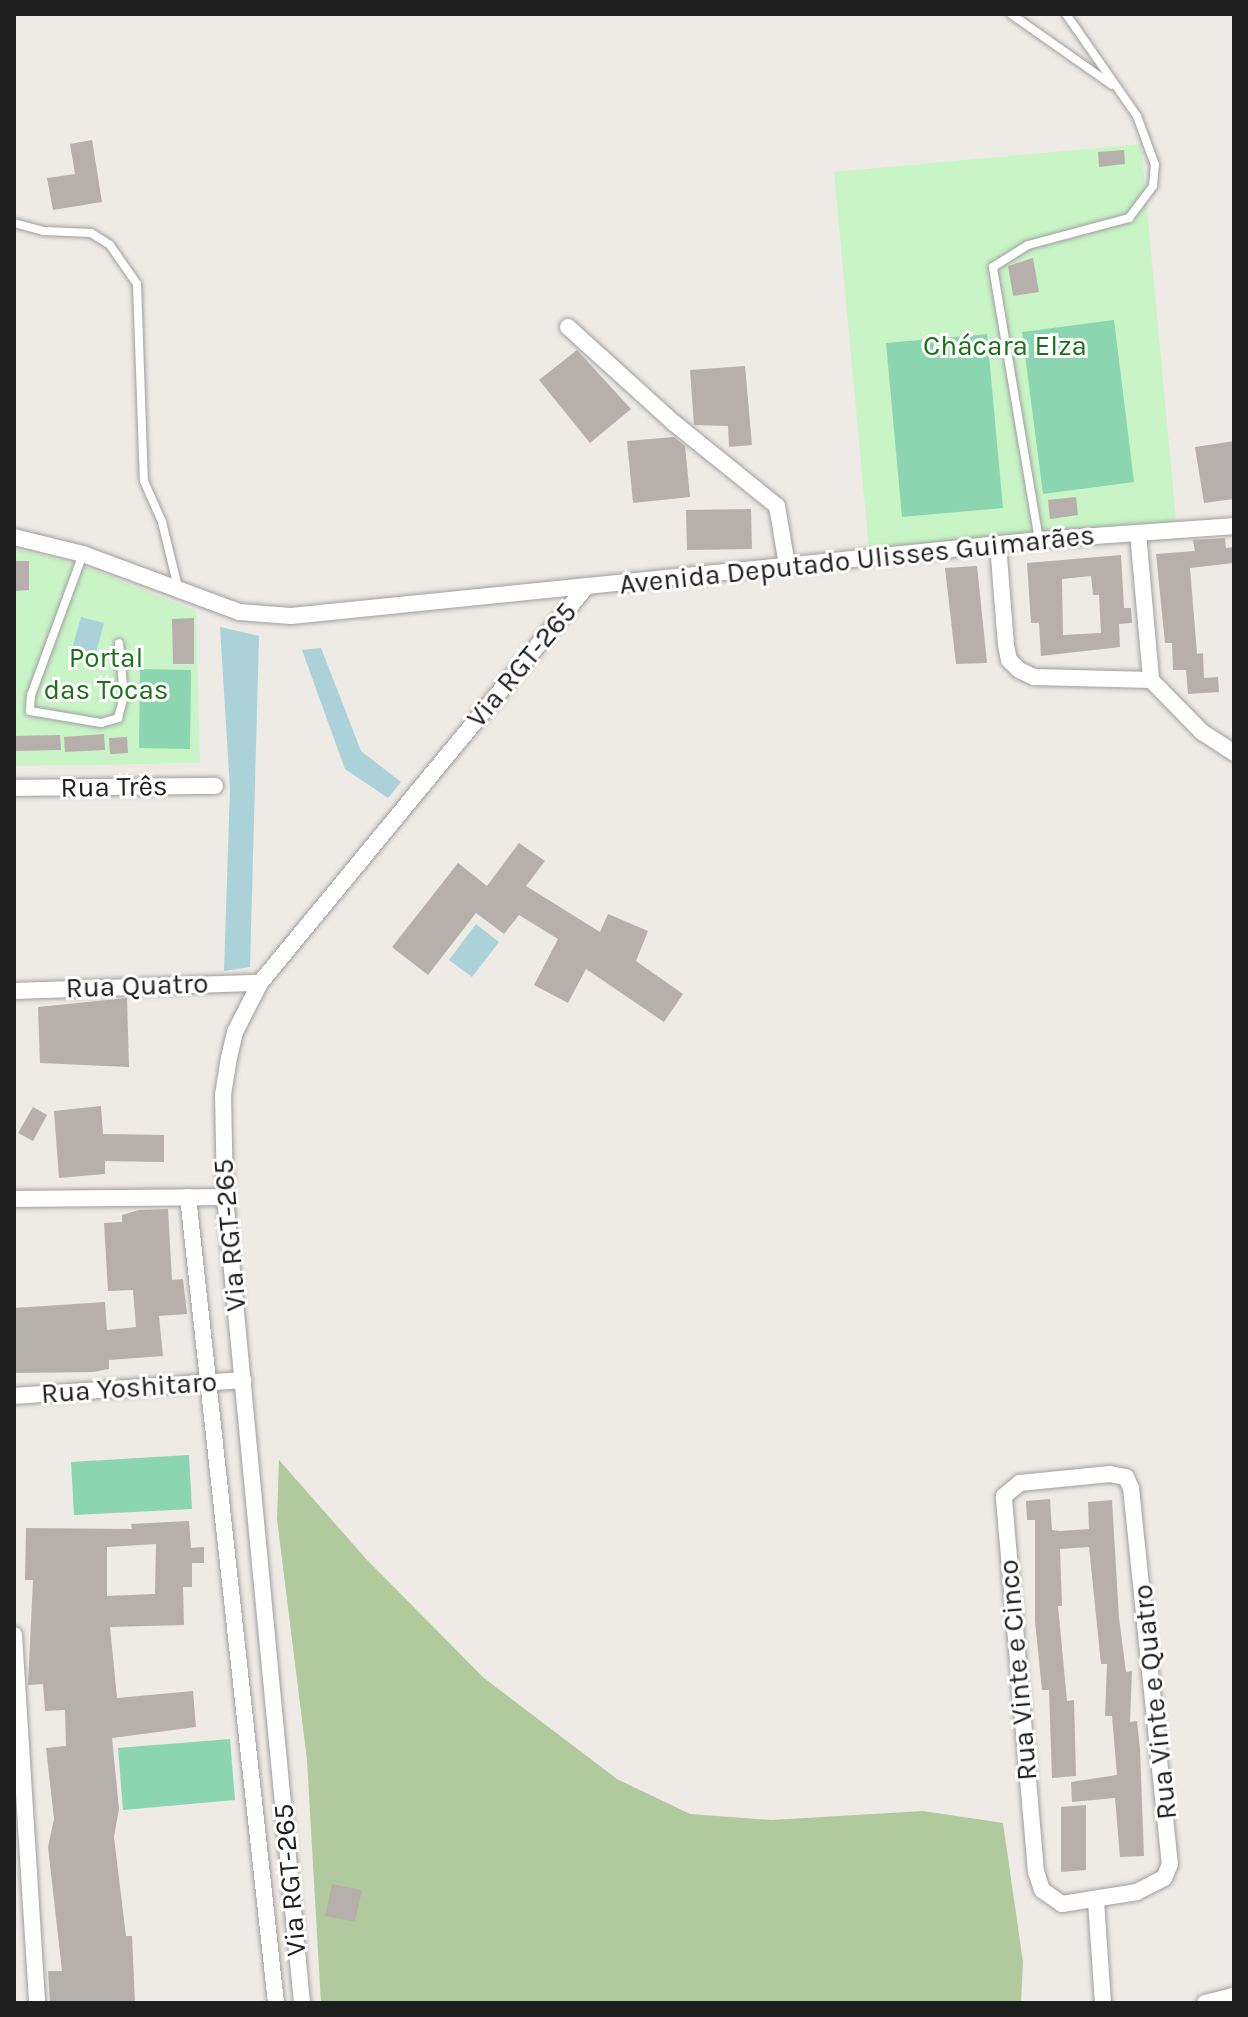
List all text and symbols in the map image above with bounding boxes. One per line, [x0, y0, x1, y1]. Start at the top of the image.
park label: Chácara Elza [923, 329, 1087, 363]
street label: Avenida Deputado Ulisses Guimarães [618, 518, 1096, 602]
street label: Via RGT-265 [460, 596, 584, 734]
park label: Portal das Tocas [43, 641, 169, 707]
street label: Rua Três [60, 769, 168, 805]
street label: Rua Quatro [65, 967, 209, 1005]
street label: Via RGT-265 [207, 1157, 253, 1313]
street label: Rua Yoshitaro [40, 1365, 218, 1411]
street label: Rua Vinte e Cinco [992, 1558, 1044, 1782]
street label: Rua Vinte e Quatro [1126, 1583, 1184, 1821]
street label: Via RGT-265 [267, 1802, 313, 1958]

